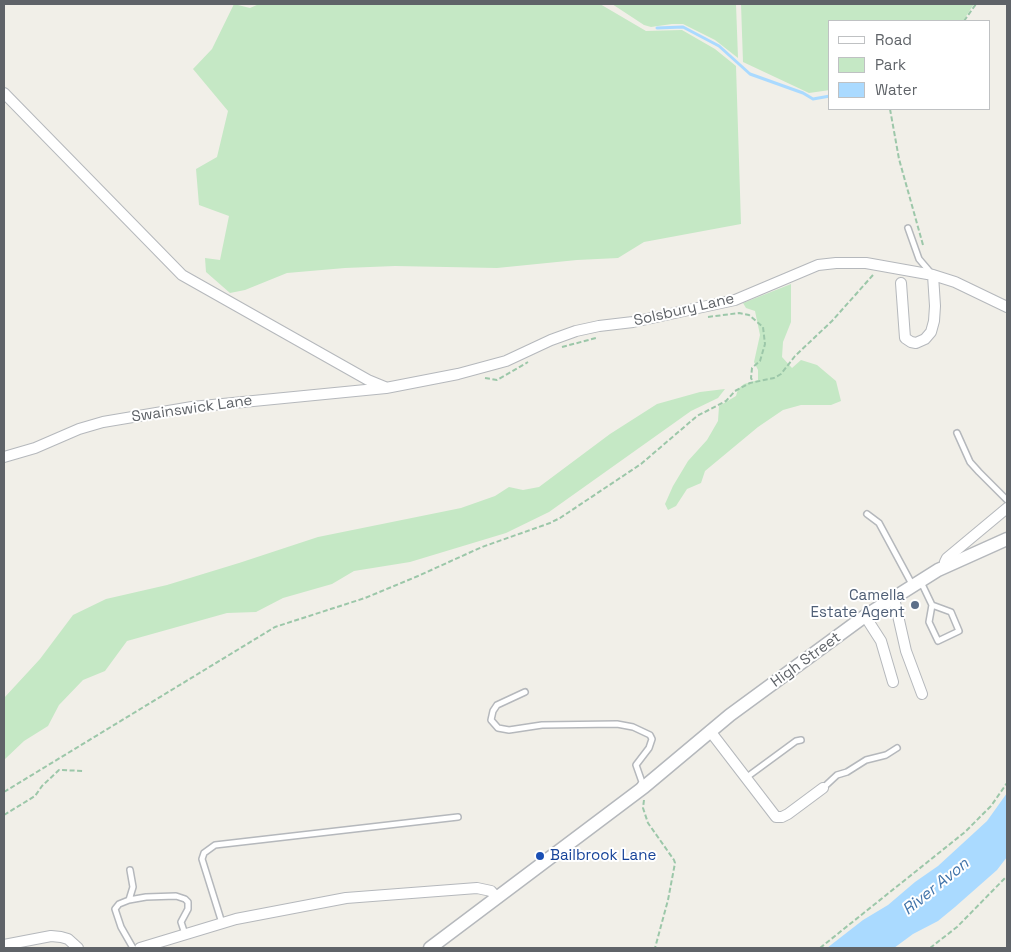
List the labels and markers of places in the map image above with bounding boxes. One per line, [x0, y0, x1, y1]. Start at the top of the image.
place label: Camella Estate Agent [811, 587, 905, 622]
marker: Camella Estate Agent [909, 599, 921, 611]
place label: Bailbrook Lane [550, 847, 656, 865]
marker: Bailbrook Lane [534, 850, 546, 862]

